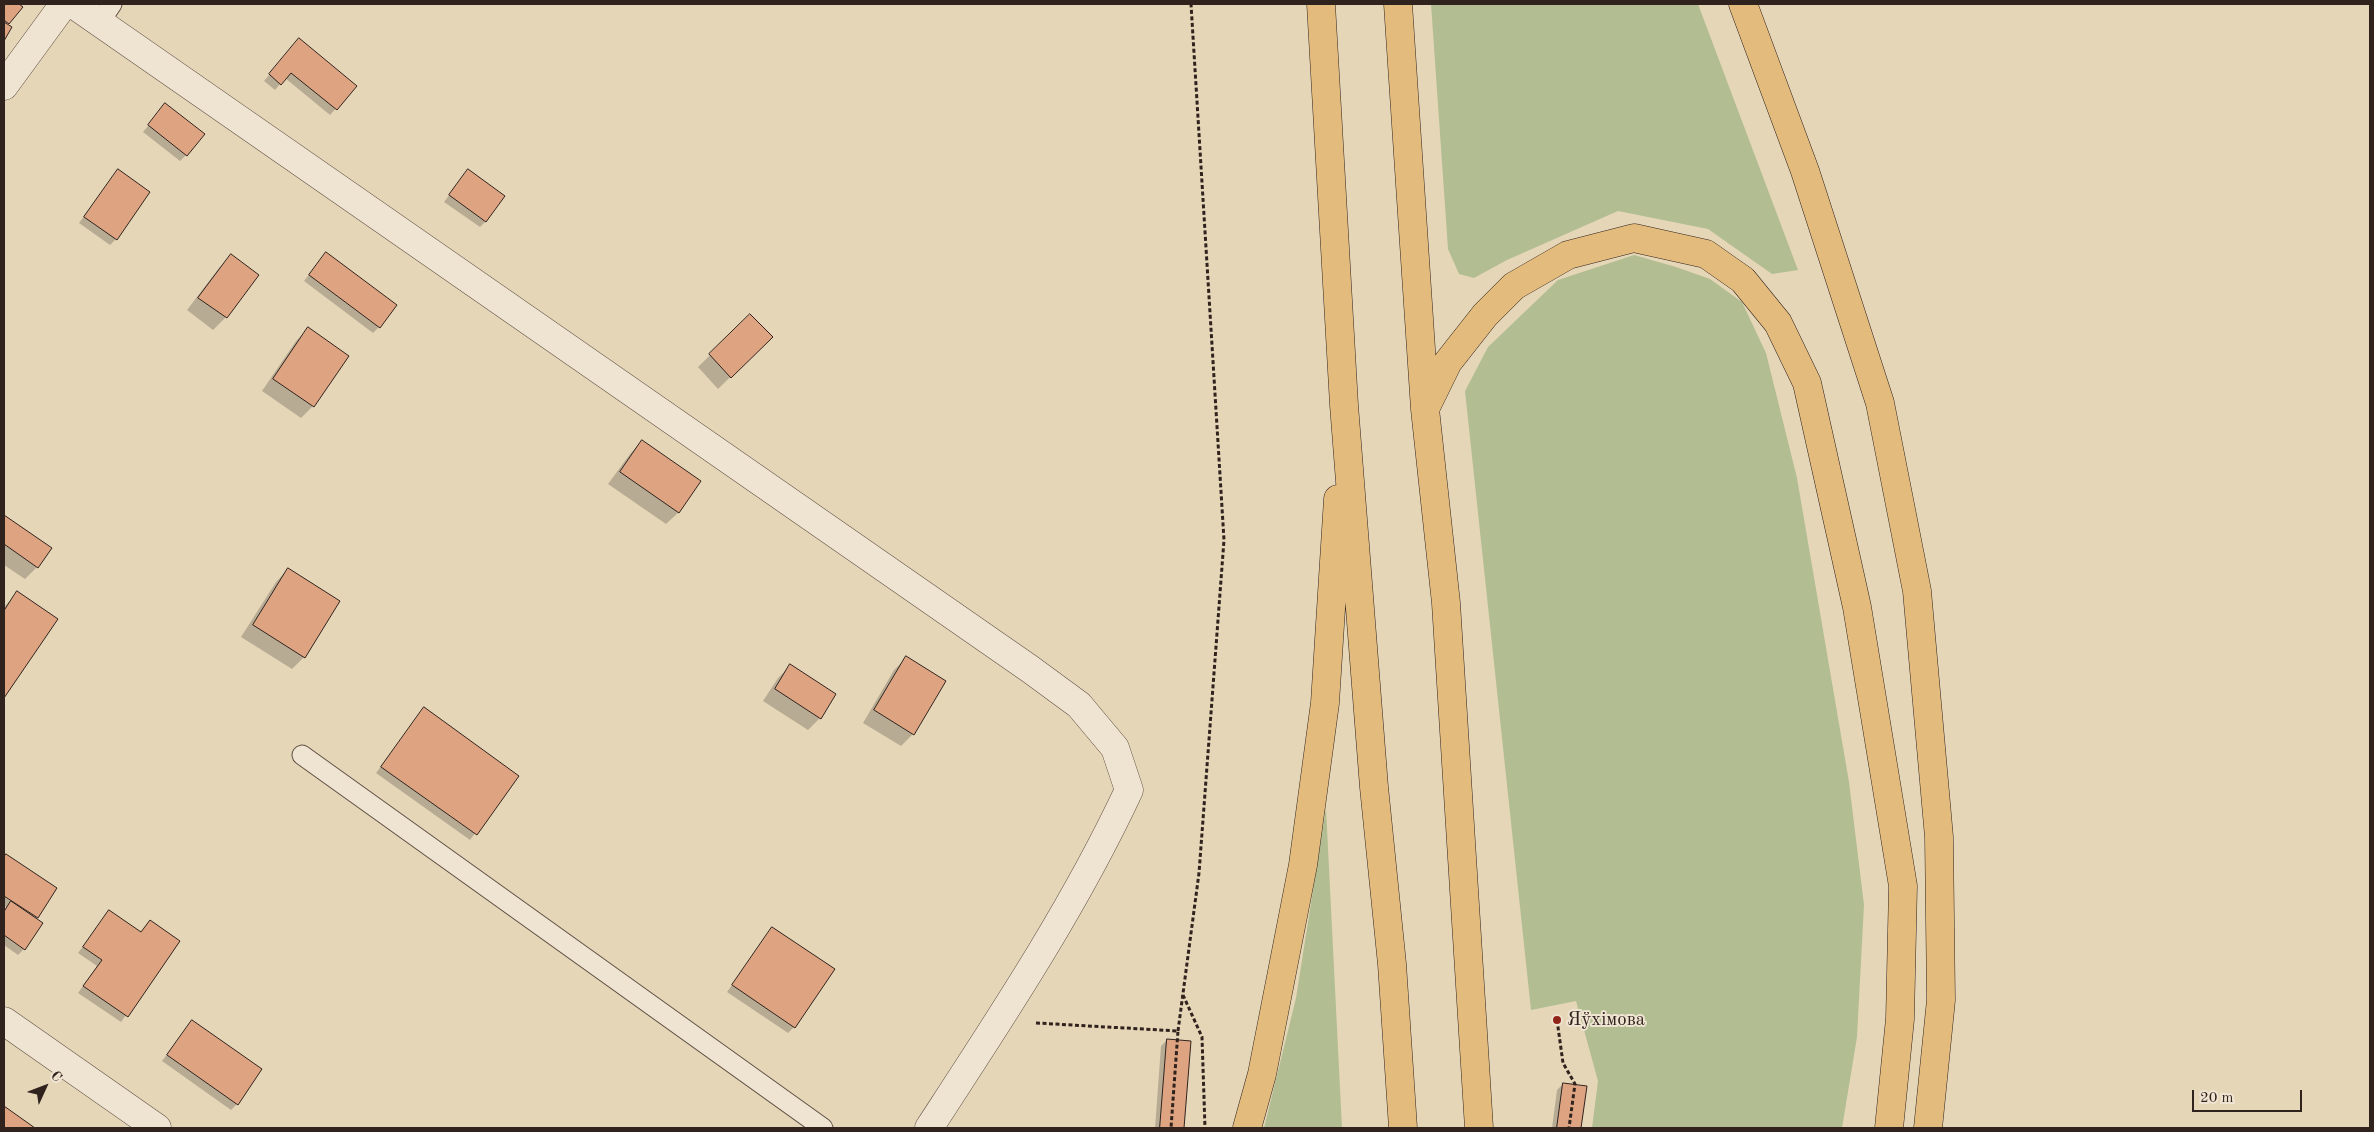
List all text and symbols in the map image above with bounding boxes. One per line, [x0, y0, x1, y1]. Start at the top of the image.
place label: Яўхімова [1567, 1009, 1645, 1031]
marker: Яўхімова [1551, 1014, 1563, 1026]
north arrow [20, 1062, 70, 1112]
text: С [48, 1069, 64, 1085]
scale bar [2194, 1080, 2304, 1112]
text: 20 m [2200, 1091, 2234, 1106]

